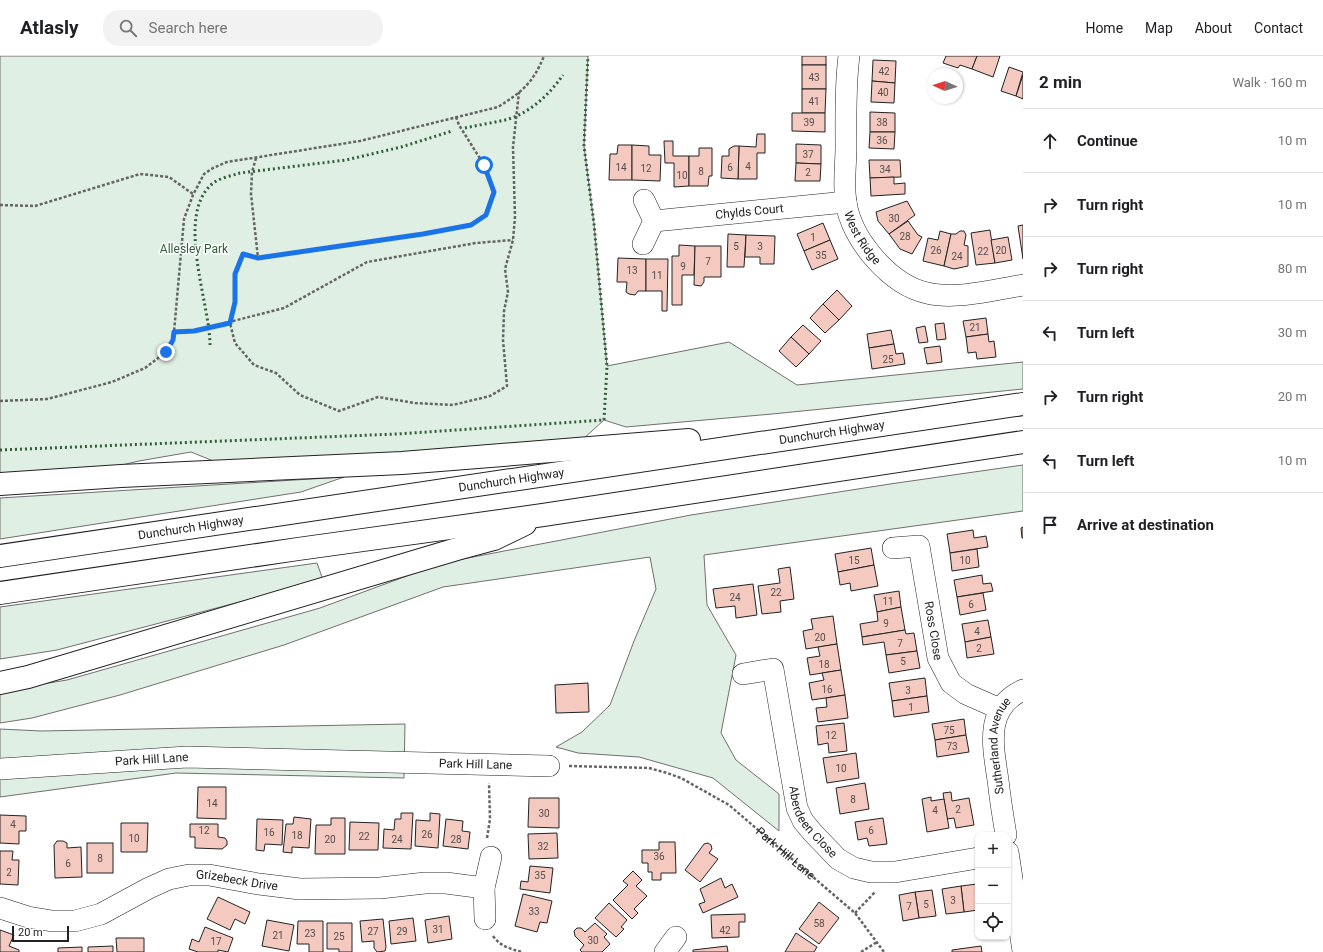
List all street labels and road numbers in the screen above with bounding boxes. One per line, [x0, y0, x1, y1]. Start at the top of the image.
street label: Chylds Court [715, 201, 784, 222]
street label: West Ridge [841, 209, 884, 268]
street label: Dunchurch Highway [778, 418, 886, 447]
street label: Dunchurch Highway [458, 465, 565, 495]
street label: Dunchurch Highway [137, 513, 245, 542]
street label: Ross Close [921, 600, 945, 661]
street label: Sutherland Avenue [986, 694, 1014, 795]
street label: Park Hill Lane [115, 750, 189, 769]
street label: Park Hill Lane [439, 756, 512, 772]
street label: Aberdeen Close [786, 785, 840, 861]
street label: Park Hill Lane [753, 824, 818, 883]
street label: Grizebeck Drive [196, 868, 279, 893]

